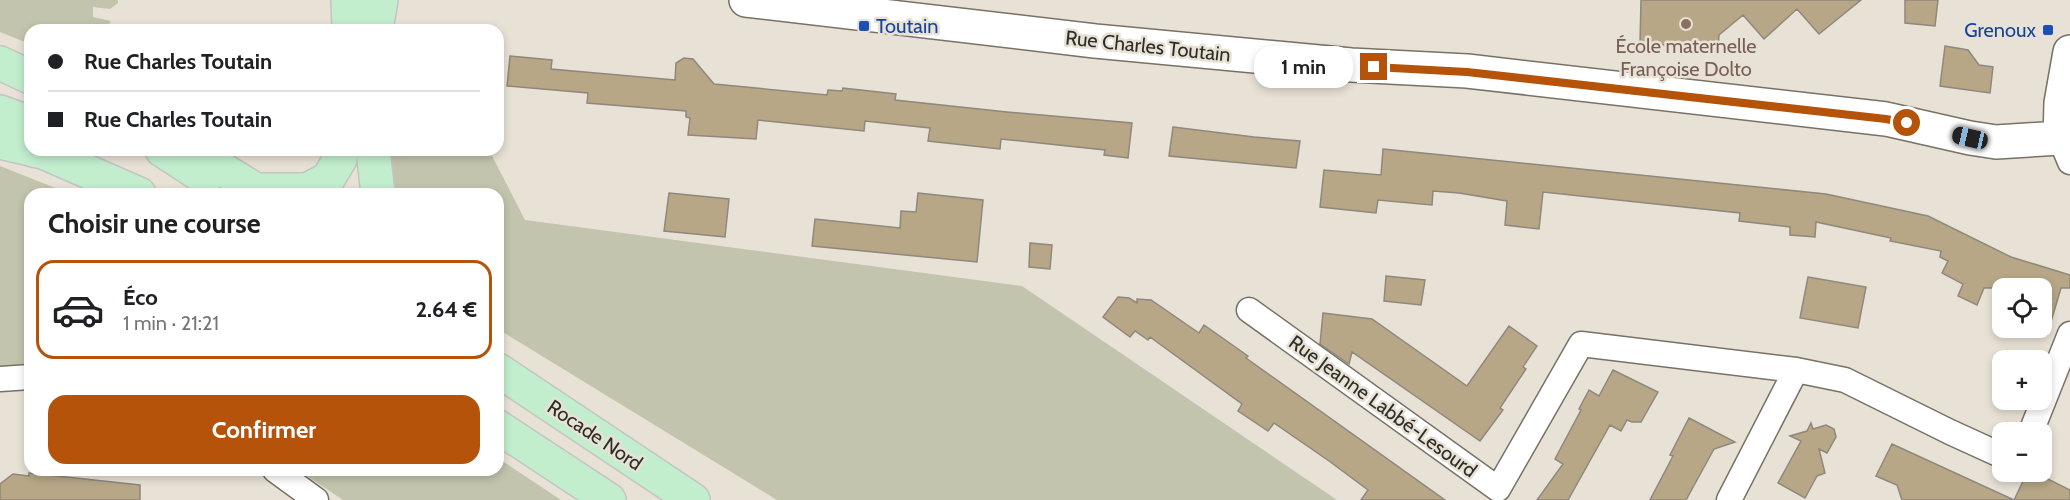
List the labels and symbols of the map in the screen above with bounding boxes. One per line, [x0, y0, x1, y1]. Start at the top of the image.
place label: Toutain [876, 14, 938, 38]
marker: École maternelle Françoise Dolto [1679, 17, 1693, 31]
place label: Grenoux [1964, 18, 2037, 42]
marker: Toutain [857, 19, 871, 33]
marker: Grenoux [2041, 23, 2055, 37]
street label: Rue Charles Toutain [1064, 25, 1232, 67]
place label: École maternelle Françoise Dolto [1615, 34, 1757, 81]
callout: 1 min [1254, 46, 1353, 88]
route end [1360, 53, 1387, 80]
route start [1893, 109, 1920, 136]
car [1950, 125, 1990, 151]
street label: Rue Jeanne Labbé-Lesourd [1284, 330, 1482, 482]
street label: Rocade Nord [543, 395, 647, 475]

